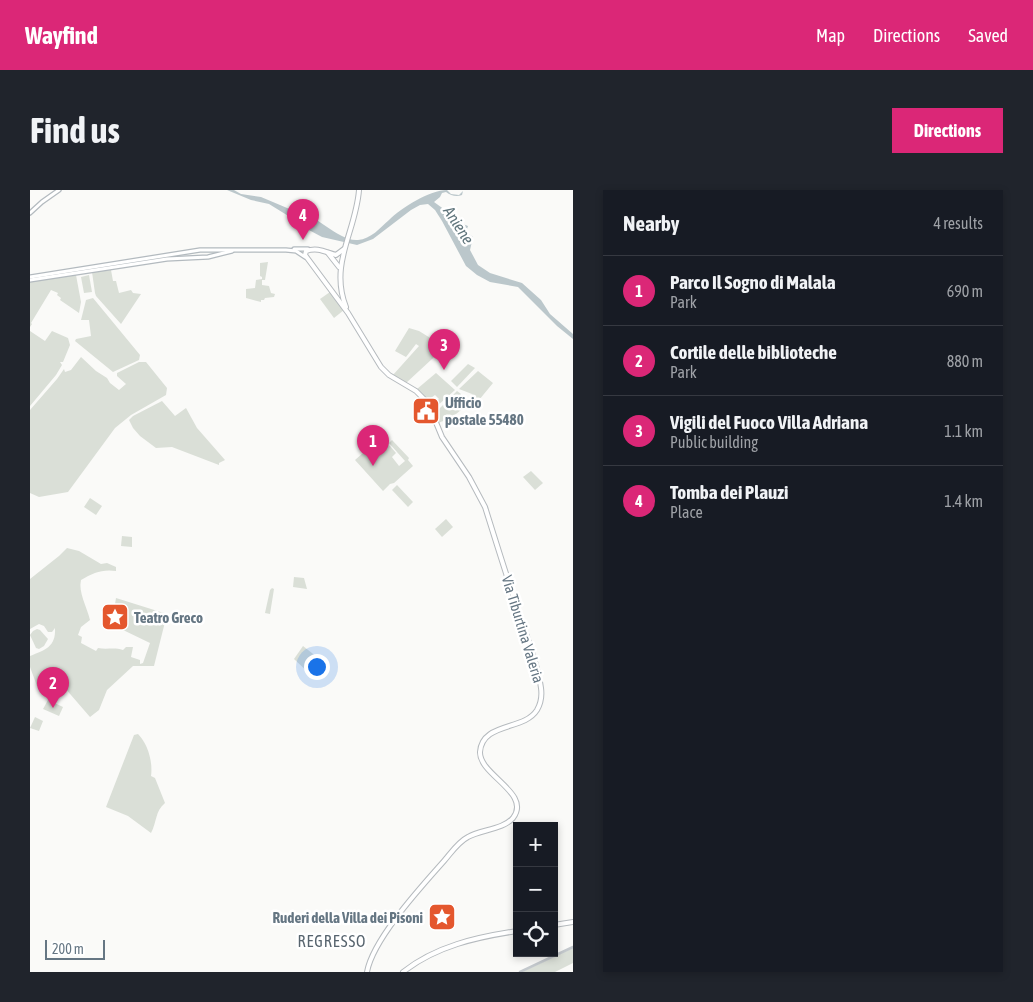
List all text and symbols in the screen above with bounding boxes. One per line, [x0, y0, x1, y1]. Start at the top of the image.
text: Wayfind [25, 22, 98, 49]
text: Map [816, 25, 845, 46]
text: Directions [873, 25, 940, 46]
text: Saved [968, 25, 1008, 46]
button: Directions [892, 108, 1003, 153]
text: Find us [30, 110, 120, 150]
pin: 4 [287, 199, 319, 240]
water label: Aniene [440, 202, 478, 247]
text: Nearby [623, 211, 679, 235]
text: 4 results [933, 214, 983, 232]
text: Parco Il Sogno di Malala [670, 271, 836, 293]
text: 1 [635, 282, 643, 300]
text: 690 m [947, 282, 983, 300]
text: Park [670, 293, 697, 311]
pin: 3 [428, 329, 460, 370]
text: Cortile delle biblioteche [670, 341, 837, 363]
text: 2 [635, 352, 643, 370]
text: 880 m [947, 352, 983, 370]
text: Park [670, 363, 697, 381]
place label: Ufficio postale 55480 [445, 394, 524, 428]
public building icon: Ufficio postale 55480 [411, 396, 441, 426]
text: Vigili del Fuoco Villa Adriana [670, 411, 868, 433]
text: 3 [635, 422, 643, 440]
text: 1.1 km [944, 422, 983, 440]
pin: 1 [357, 425, 389, 466]
text: Public building [670, 433, 758, 451]
text: Tomba dei Plauzi [670, 481, 788, 503]
text: 4 [635, 492, 643, 510]
text: 1.4 km [944, 492, 983, 510]
text: Place [670, 503, 703, 521]
street label: Via Tiburtina Valeria [499, 573, 547, 685]
place icon: Teatro Greco [100, 602, 130, 632]
place label: Teatro Greco [134, 609, 203, 626]
your location [304, 654, 330, 680]
pin: 2 [37, 667, 69, 708]
map controls [513, 822, 558, 957]
button: + [513, 822, 558, 867]
button: − [513, 867, 558, 912]
place icon: Ruderi della Villa dei Pisoni [427, 902, 457, 932]
place label: Ruderi della Villa dei Pisoni [273, 909, 423, 926]
button: locate [513, 912, 558, 957]
district label: REGRESSO [298, 932, 366, 950]
scale bar [45, 937, 105, 960]
text: 200 m [52, 941, 84, 957]

